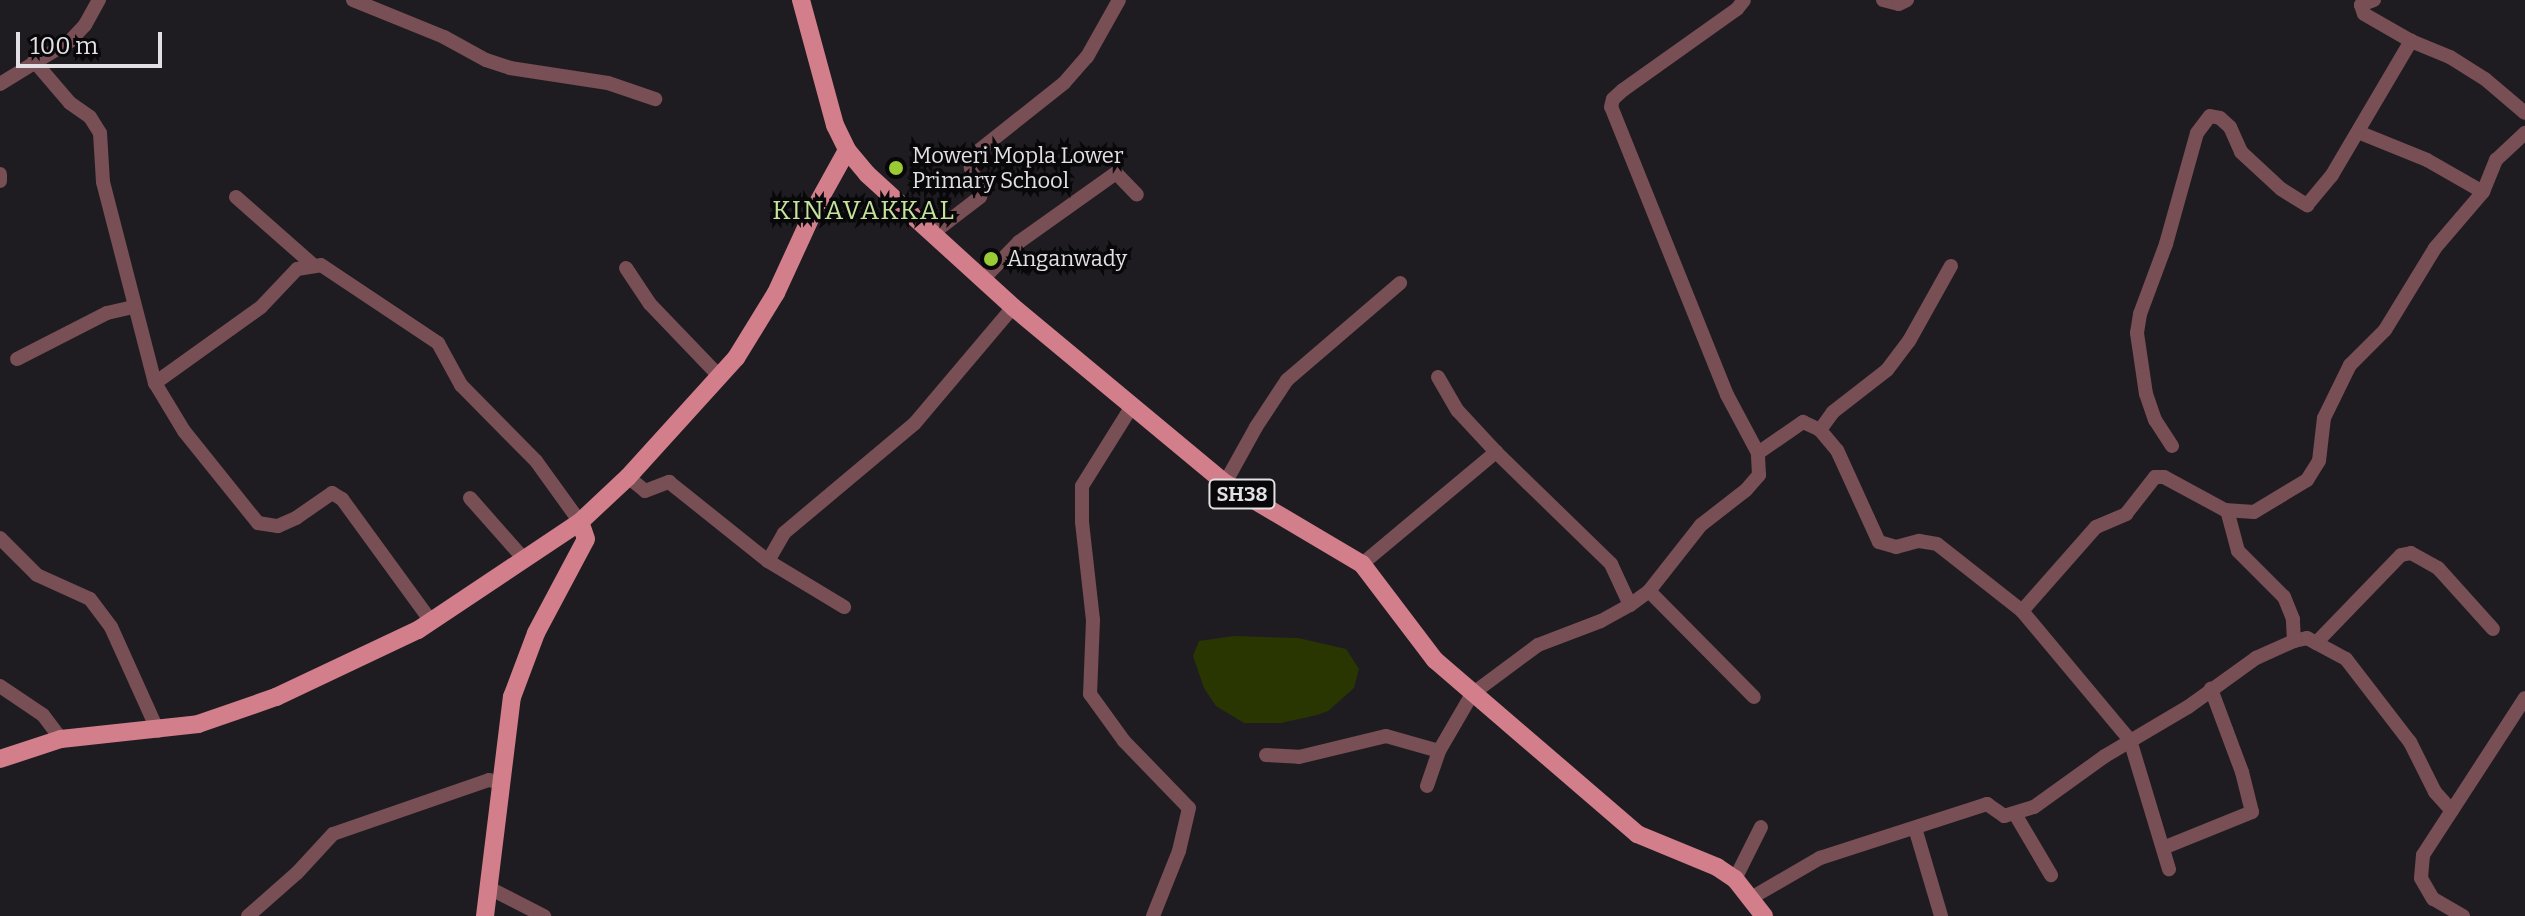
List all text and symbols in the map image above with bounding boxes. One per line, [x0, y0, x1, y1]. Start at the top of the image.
scale bar [20, 16, 166, 66]
text: 100 m [30, 32, 98, 60]
place label: Moweri Mopla Lower Primary School [912, 142, 1124, 194]
marker: Moweri Mopla Lower Primary School [887, 159, 905, 177]
district label: KINAVAKKAL [772, 195, 956, 227]
place label: Anganwady [1007, 246, 1127, 272]
marker: Anganwady [982, 250, 1000, 268]
road number: SH38 [1208, 478, 1276, 510]

